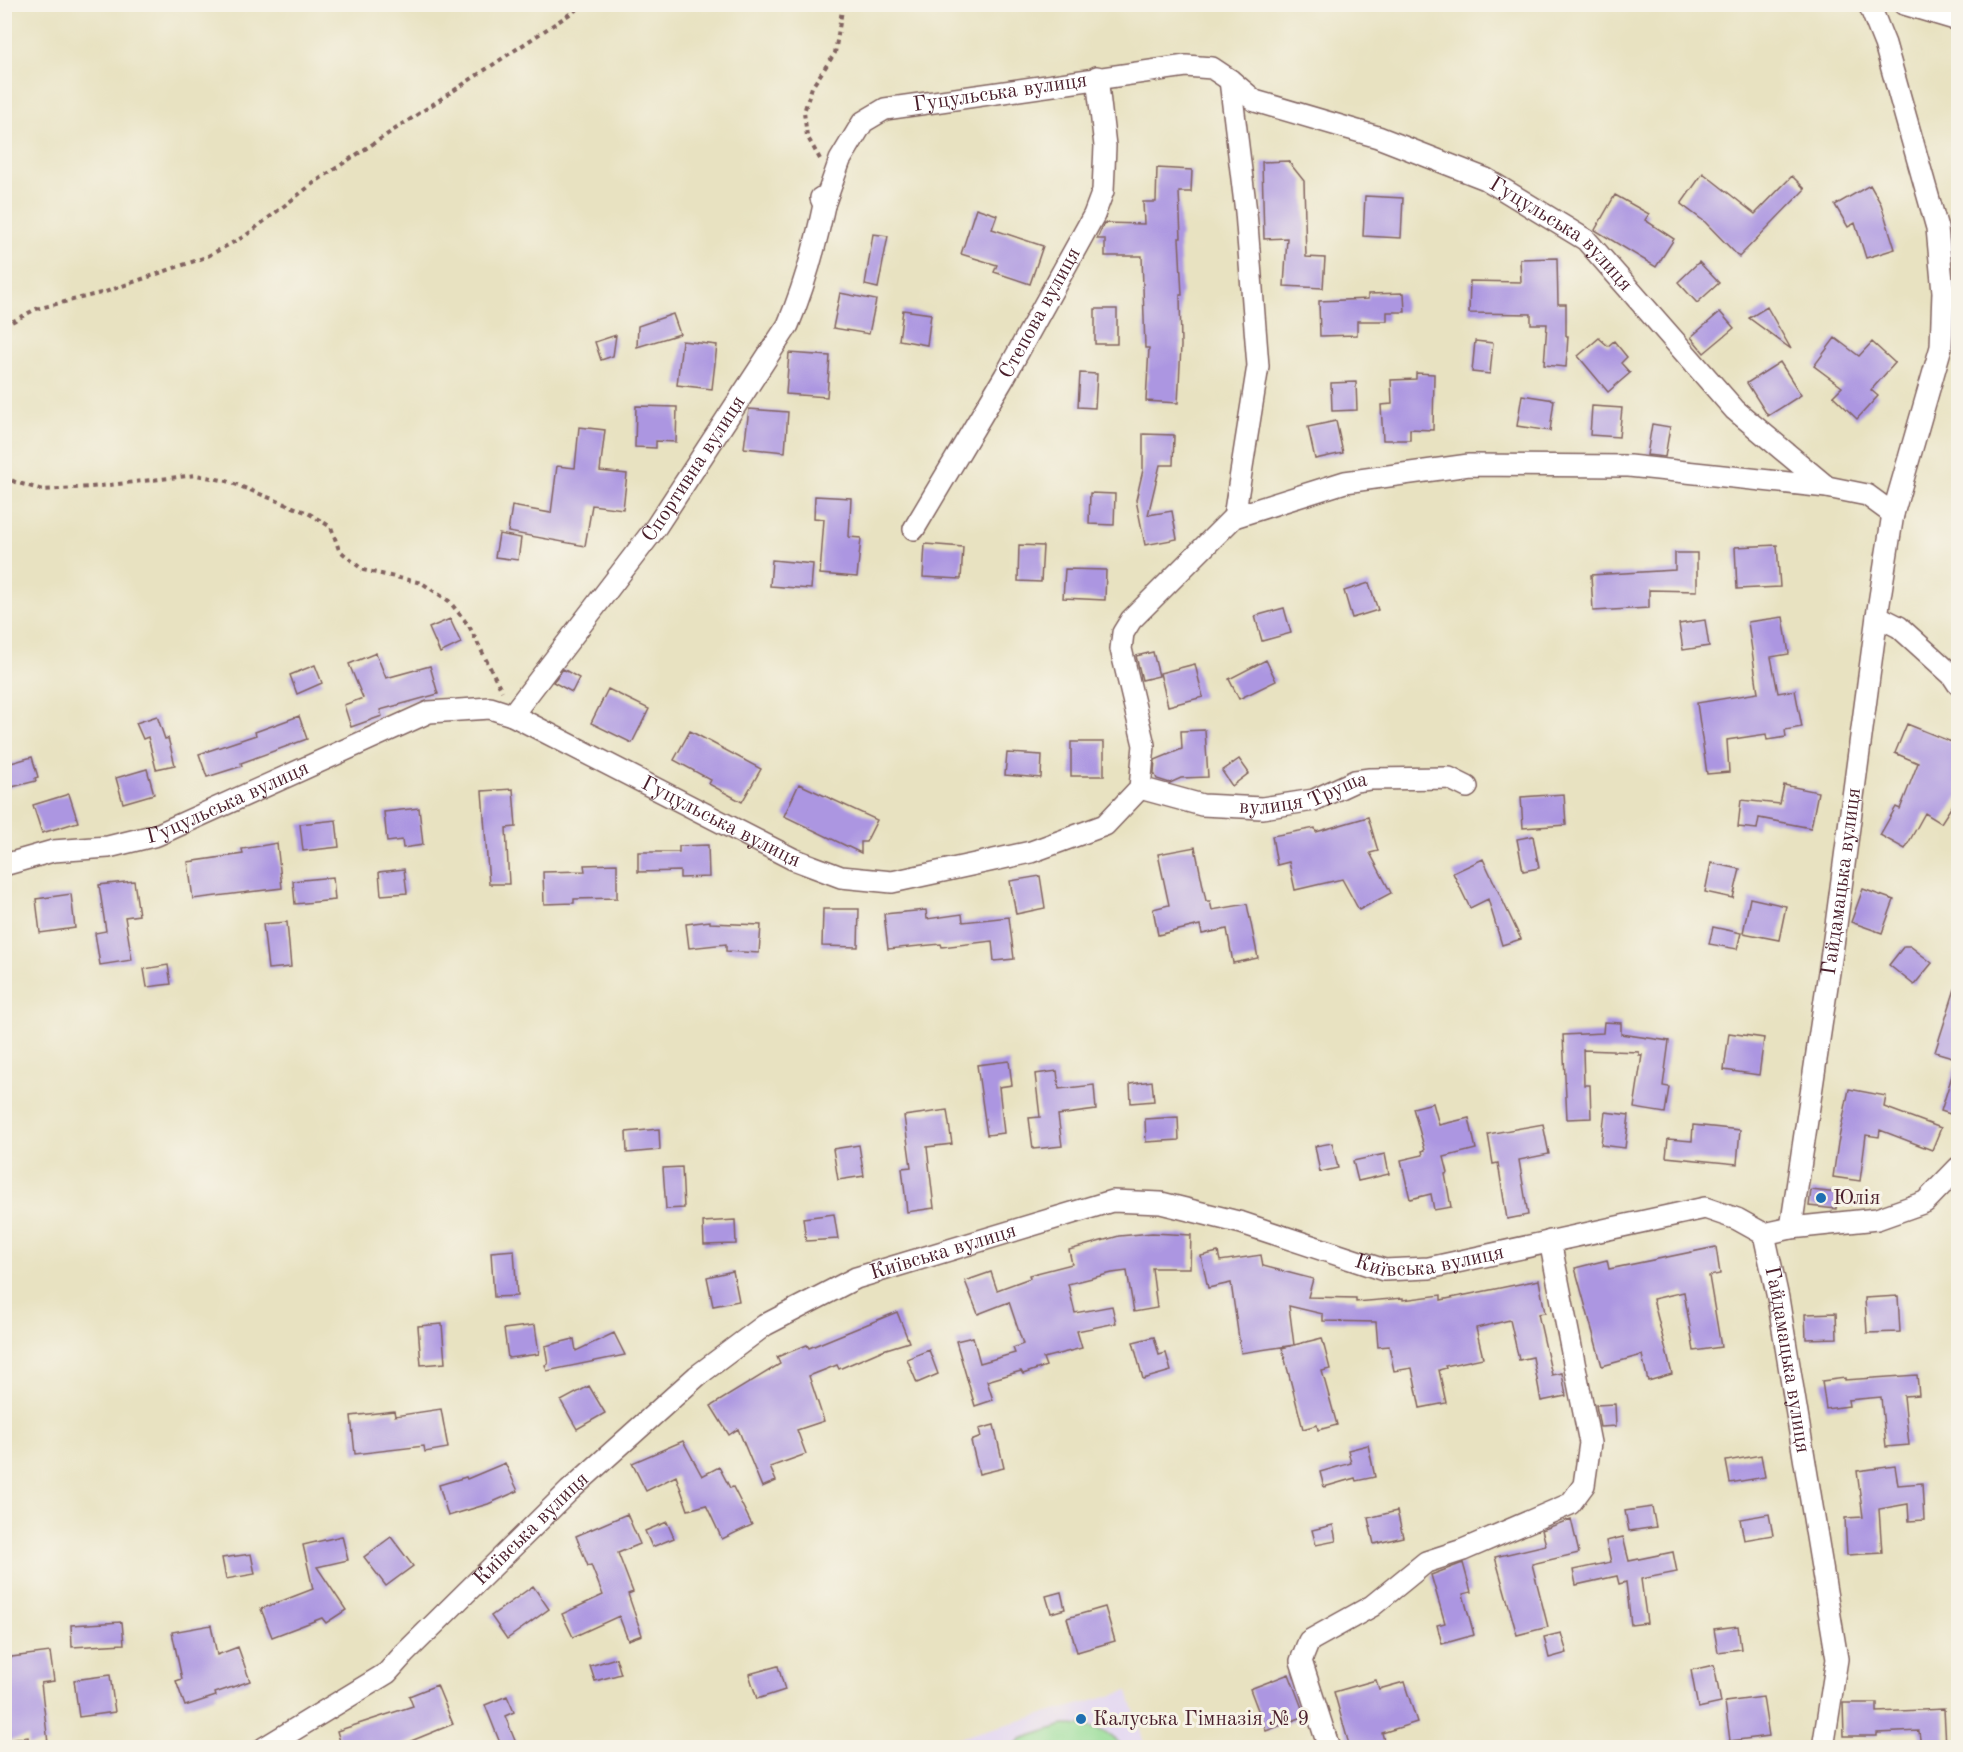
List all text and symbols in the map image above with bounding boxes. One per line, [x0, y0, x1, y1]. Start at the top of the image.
street label: Гуцульська вулиця [912, 70, 1089, 115]
street label: Гуцульська вулиця [1486, 173, 1636, 296]
street label: Степова вулиця [995, 244, 1084, 382]
street label: Спортивна вулиця [638, 392, 749, 546]
street label: Гуцульська вулиця [144, 757, 312, 848]
street label: вулиця Труша [1239, 769, 1369, 819]
street label: Гуцульська вулиця [638, 773, 803, 871]
street label: Гайдамацька вулиця [1818, 786, 1865, 976]
place label: Юлія [1833, 1188, 1881, 1209]
marker: Юлія [1814, 1191, 1828, 1205]
street label: Київська вулиця [867, 1220, 1019, 1284]
street label: Київська вулиця [1352, 1241, 1506, 1281]
street label: Гайдамацька вулиця [1761, 1265, 1814, 1455]
street label: Київська вулиця [470, 1468, 593, 1589]
place label: Калуська Гімназія № 9 [1093, 1709, 1309, 1730]
marker: Калуська Гімназія № 9 [1074, 1712, 1088, 1726]

